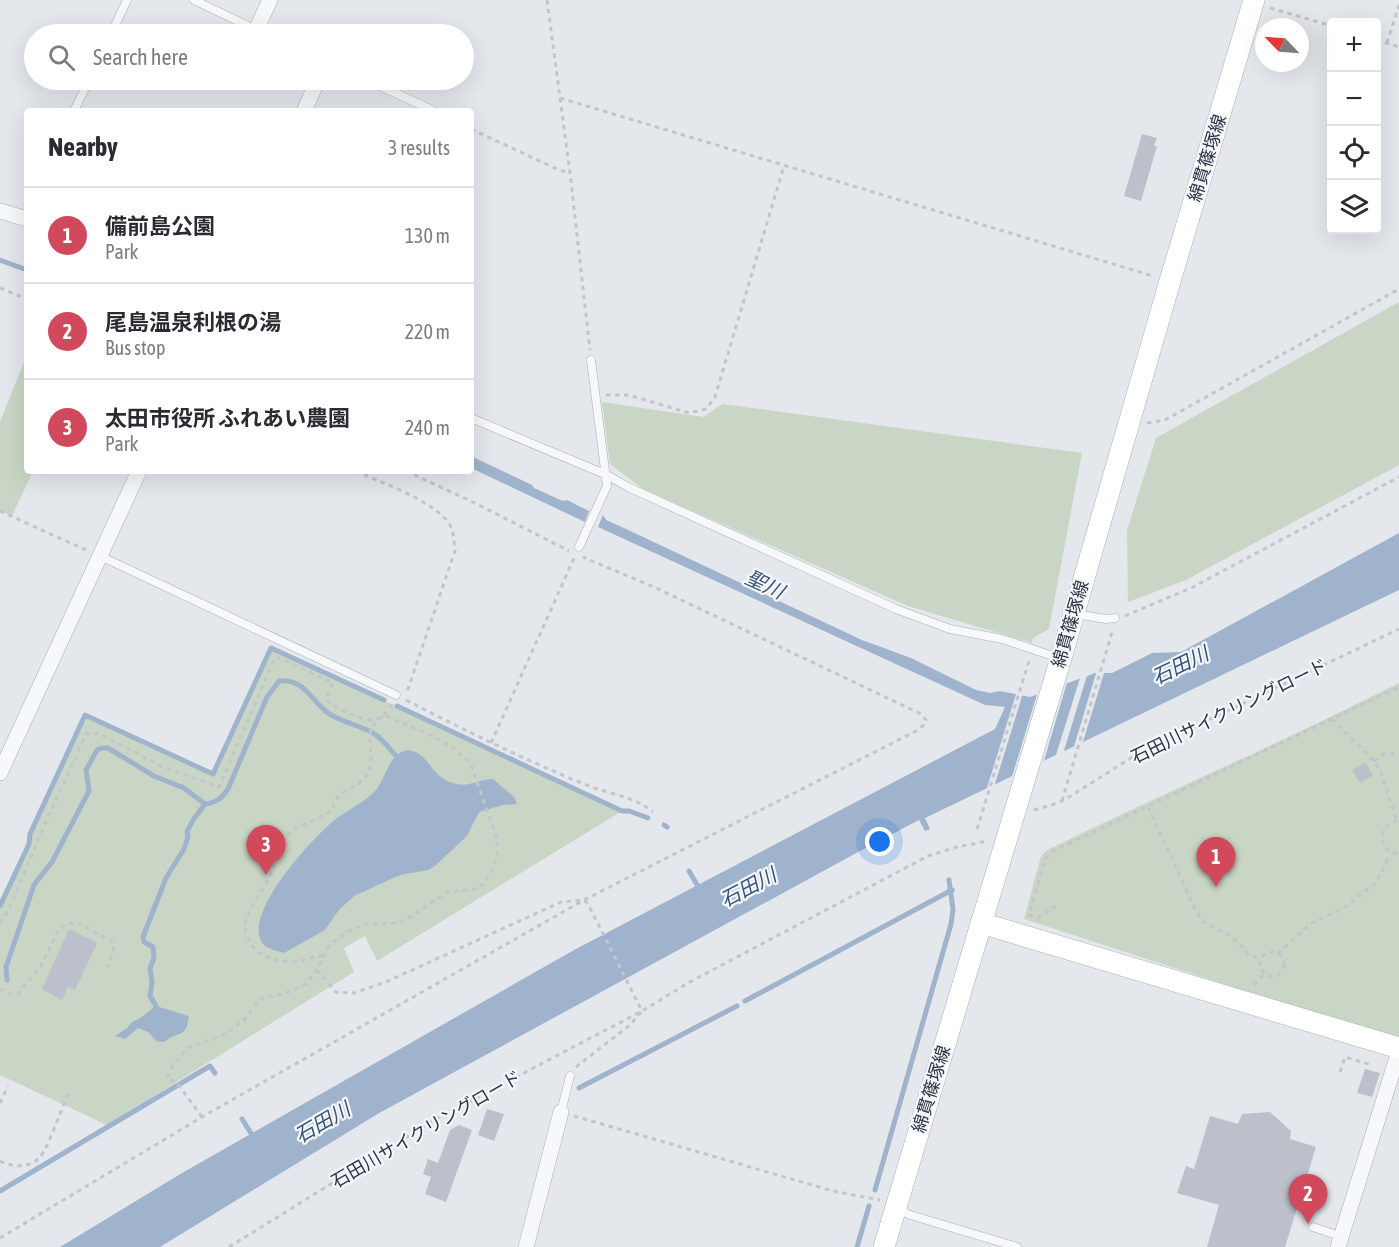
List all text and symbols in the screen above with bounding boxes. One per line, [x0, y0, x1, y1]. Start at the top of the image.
north arrow [1255, 18, 1309, 72]
map controls [1327, 18, 1381, 234]
button: + [1327, 18, 1381, 72]
search box [24, 24, 474, 90]
icon: search [45, 41, 78, 74]
text: Search here [93, 44, 188, 70]
button: − [1327, 72, 1381, 126]
street label: 綿貫篠塚線 [1184, 112, 1230, 204]
button: locate [1327, 126, 1381, 180]
text: Nearby [48, 132, 118, 162]
text: 3 results [388, 136, 450, 159]
button: layers [1327, 180, 1381, 234]
text: 備前島公園 [105, 213, 215, 239]
text: 1 [63, 224, 72, 247]
text: 130 m [405, 224, 450, 247]
text: Park [105, 240, 138, 263]
text: 尾島温泉利根の湯 [105, 309, 281, 335]
text: 2 [63, 320, 72, 343]
text: 220 m [405, 320, 450, 343]
text: Bus stop [105, 336, 165, 359]
text: 太田市役所 ふれあい農園 [105, 405, 350, 431]
text: 3 [63, 416, 72, 439]
text: 240 m [405, 416, 450, 439]
text: Park [105, 432, 138, 455]
water label: 聖川 [742, 565, 790, 604]
street label: 綿貫篠塚線 [1048, 578, 1092, 670]
water label: 石田川 [1148, 641, 1214, 688]
street label: 石田川サイクリングロード [1127, 654, 1331, 768]
pin: 3 [246, 826, 286, 875]
your location [865, 827, 894, 856]
pin: 1 [1196, 838, 1236, 887]
water label: 石田川 [716, 862, 782, 911]
street label: 綿貫篠塚線 [908, 1043, 954, 1135]
street label: 石田川サイクリングロード [327, 1066, 525, 1192]
water label: 石田川 [290, 1096, 355, 1147]
pin: 2 [1288, 1174, 1328, 1224]

